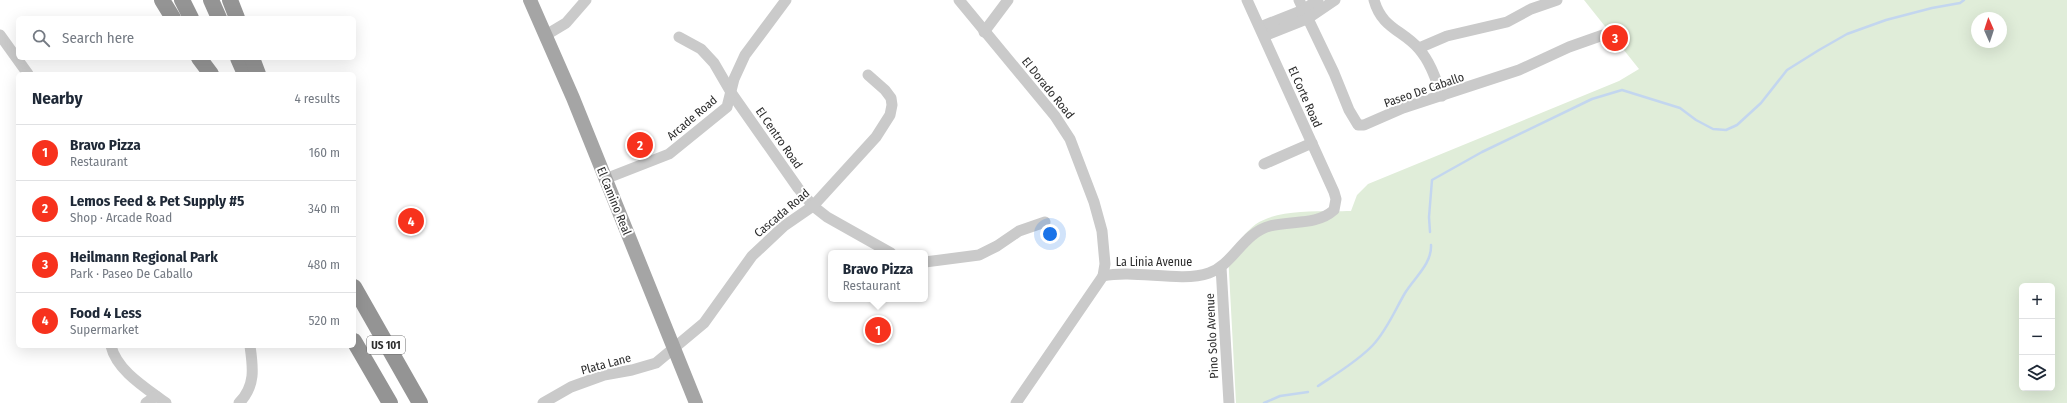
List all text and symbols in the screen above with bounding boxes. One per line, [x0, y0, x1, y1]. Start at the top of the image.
north arrow [1971, 12, 2007, 48]
search box [16, 16, 356, 60]
pin: 3 [1602, 23, 1628, 53]
icon: search [30, 27, 52, 49]
text: Search here [62, 29, 134, 47]
street label: El Dorado Road [1019, 54, 1077, 122]
street label: El Corte Road [1285, 64, 1325, 130]
street label: Paseo De Caballo [1382, 70, 1466, 110]
text: Nearby [32, 88, 83, 109]
text: 4 results [294, 91, 340, 106]
street label: Arcade Road [664, 93, 720, 143]
street label: El Centro Road [753, 105, 805, 171]
pin: 2 [627, 130, 653, 160]
text: Bravo Pizza [70, 136, 141, 154]
text: 1 [42, 145, 48, 160]
text: 160 m [309, 145, 340, 160]
text: Restaurant [70, 154, 128, 169]
street label: El Camino Real [594, 165, 634, 237]
street label: Cascada Road [752, 186, 812, 240]
text: Lemos Feed & Pet Supply #5 [70, 192, 244, 210]
text: 2 [42, 201, 48, 216]
text: 340 m [308, 201, 340, 216]
pin: 4 [398, 206, 424, 236]
text: Shop · Arcade Road [70, 210, 172, 225]
your location [1040, 224, 1060, 244]
text: Heilmann Regional Park [70, 248, 218, 266]
popup [828, 250, 928, 302]
street label: La Linia Avenue [1116, 255, 1192, 269]
text: 3 [42, 257, 48, 272]
text: 480 m [307, 257, 340, 272]
text: Bravo Pizza [843, 260, 913, 278]
text: Park · Paseo De Caballo [70, 266, 193, 281]
text: Restaurant [843, 278, 901, 293]
map controls [2019, 283, 2055, 391]
button: + [2019, 283, 2055, 319]
street label: Pino Solo Avenue [1203, 293, 1221, 379]
text: Food 4 Less [70, 304, 142, 322]
text: 4 [42, 313, 48, 328]
text: 520 m [309, 313, 340, 328]
pin: 1 [865, 315, 891, 345]
button: − [2019, 319, 2055, 355]
text: Supermarket [70, 322, 139, 337]
road number: US 101 [367, 336, 405, 354]
street label: Plata Lane [580, 351, 633, 377]
button: layers [2019, 355, 2055, 391]

